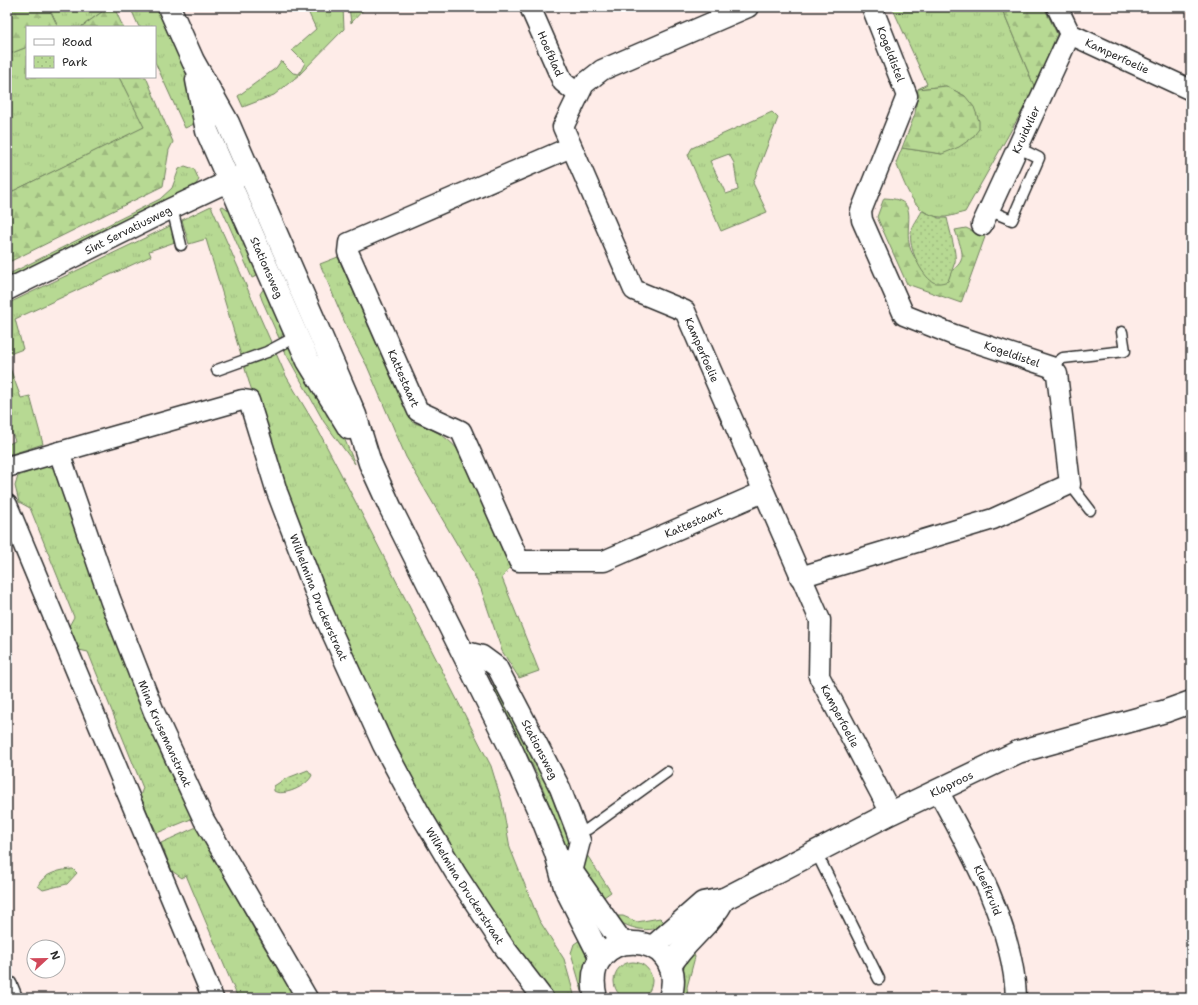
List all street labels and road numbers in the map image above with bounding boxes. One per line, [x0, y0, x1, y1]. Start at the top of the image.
street label: Kogeldistel [873, 24, 908, 85]
street label: Hoefblad [533, 29, 567, 79]
street label: Kamperfoelie [1082, 35, 1152, 78]
street label: Kruidvlier [1009, 104, 1044, 156]
street label: Sint Servatiusweg [82, 202, 174, 258]
street label: Stationsweg [246, 235, 287, 301]
street label: Kamperfoelie [681, 315, 722, 385]
street label: Kogeldistel [982, 338, 1042, 371]
street label: Kattestaart [384, 347, 423, 410]
street label: Kattestaart [662, 503, 725, 542]
street label: Wilhelmina Druckerstraat [286, 532, 351, 664]
street label: Mina Krusemanstraat [134, 678, 195, 790]
street label: Kamperfoelie [817, 682, 862, 750]
street label: Stationsweg [518, 717, 561, 782]
street label: Klaproos [928, 768, 976, 801]
street label: Wilhelmina Druckerstraat [422, 825, 507, 948]
street label: Kleefkruid [970, 863, 1005, 918]

